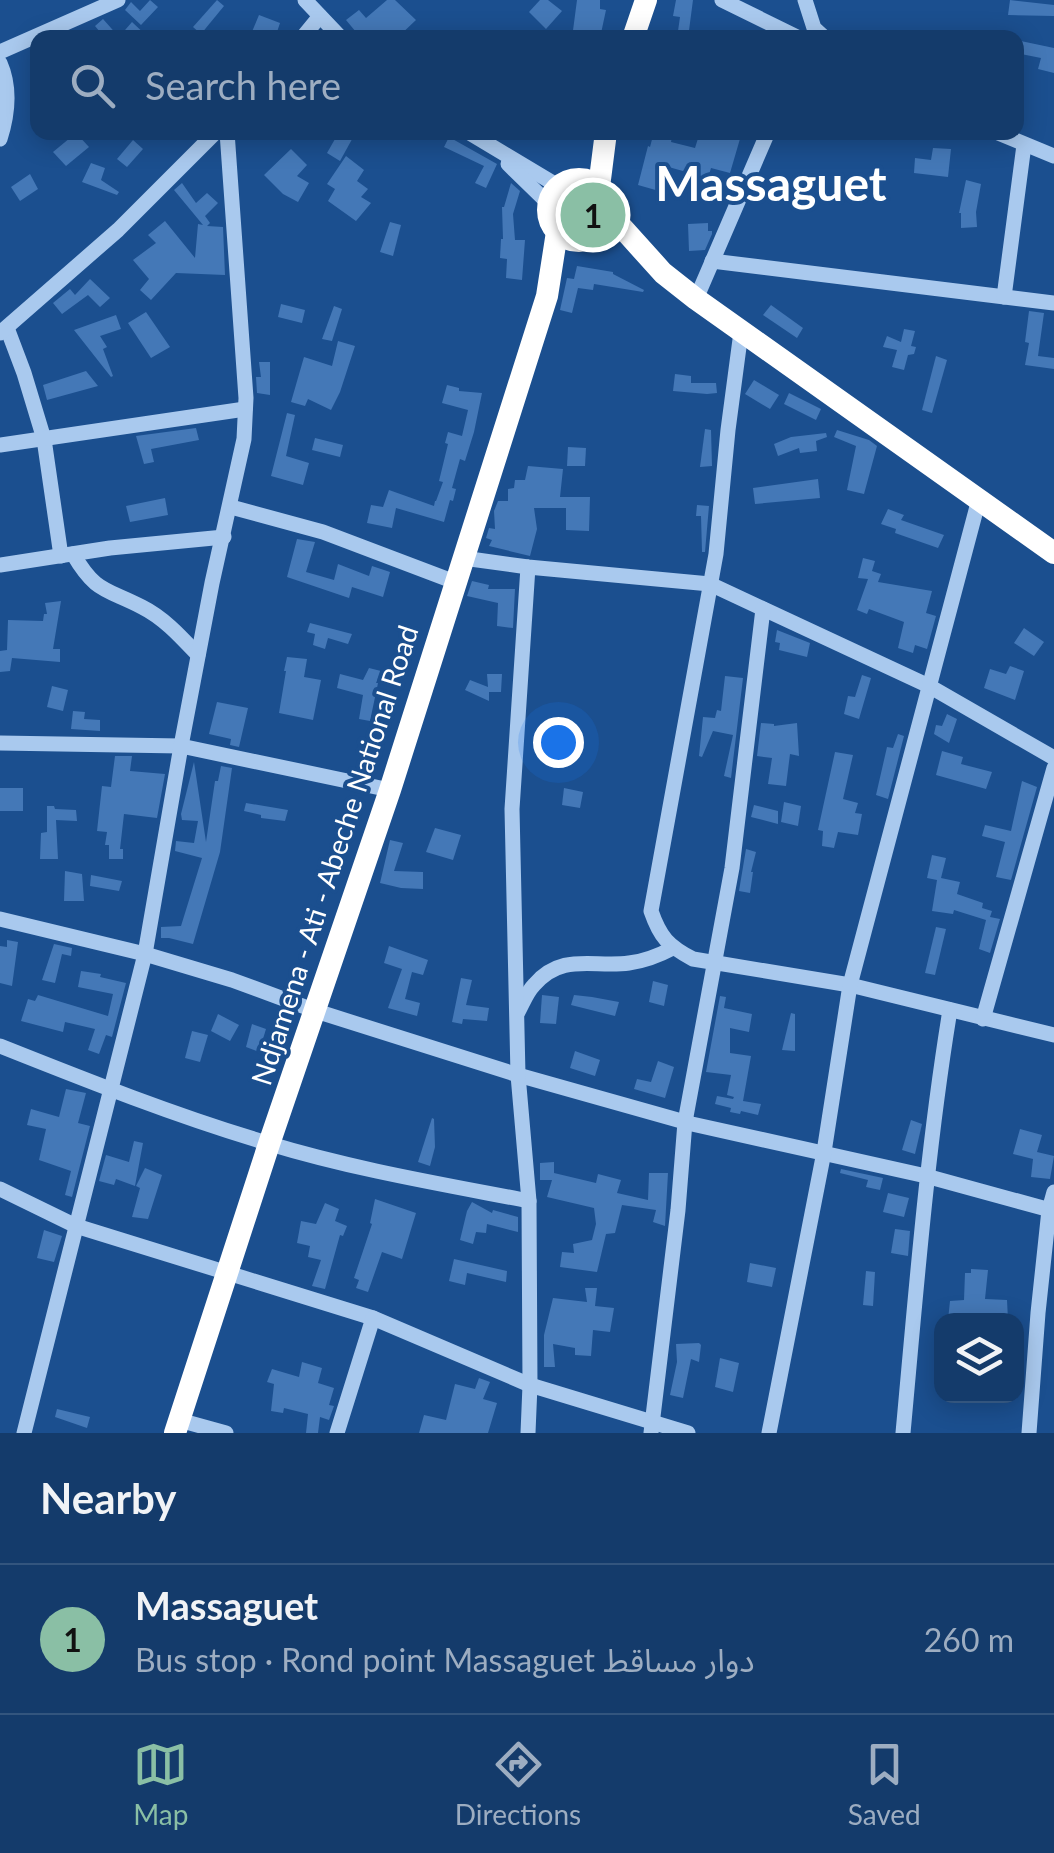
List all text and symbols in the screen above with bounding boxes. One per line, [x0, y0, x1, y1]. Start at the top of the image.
search box [30, 30, 1024, 140]
icon: search [65, 58, 120, 113]
text: Search here [145, 62, 341, 108]
district label: Massaguet [655, 154, 887, 211]
pin: 1 [560, 178, 626, 252]
street label: Ndjamena - Ati - Abeche National Road [243, 621, 425, 1089]
your location [533, 717, 584, 768]
map controls [934, 1313, 1024, 1403]
button: layers [934, 1313, 1024, 1403]
text: Nearby [40, 1473, 177, 1523]
text: Massaguet [135, 1582, 318, 1628]
text: 1 [63, 1620, 82, 1659]
text: 260 m [924, 1620, 1014, 1659]
text: Bus stop · Rond point Massaguet دوار مساقط [135, 1640, 754, 1679]
tab: Map [133, 1737, 188, 1831]
tab: Directions [455, 1737, 581, 1831]
tab: Saved [848, 1737, 921, 1831]

